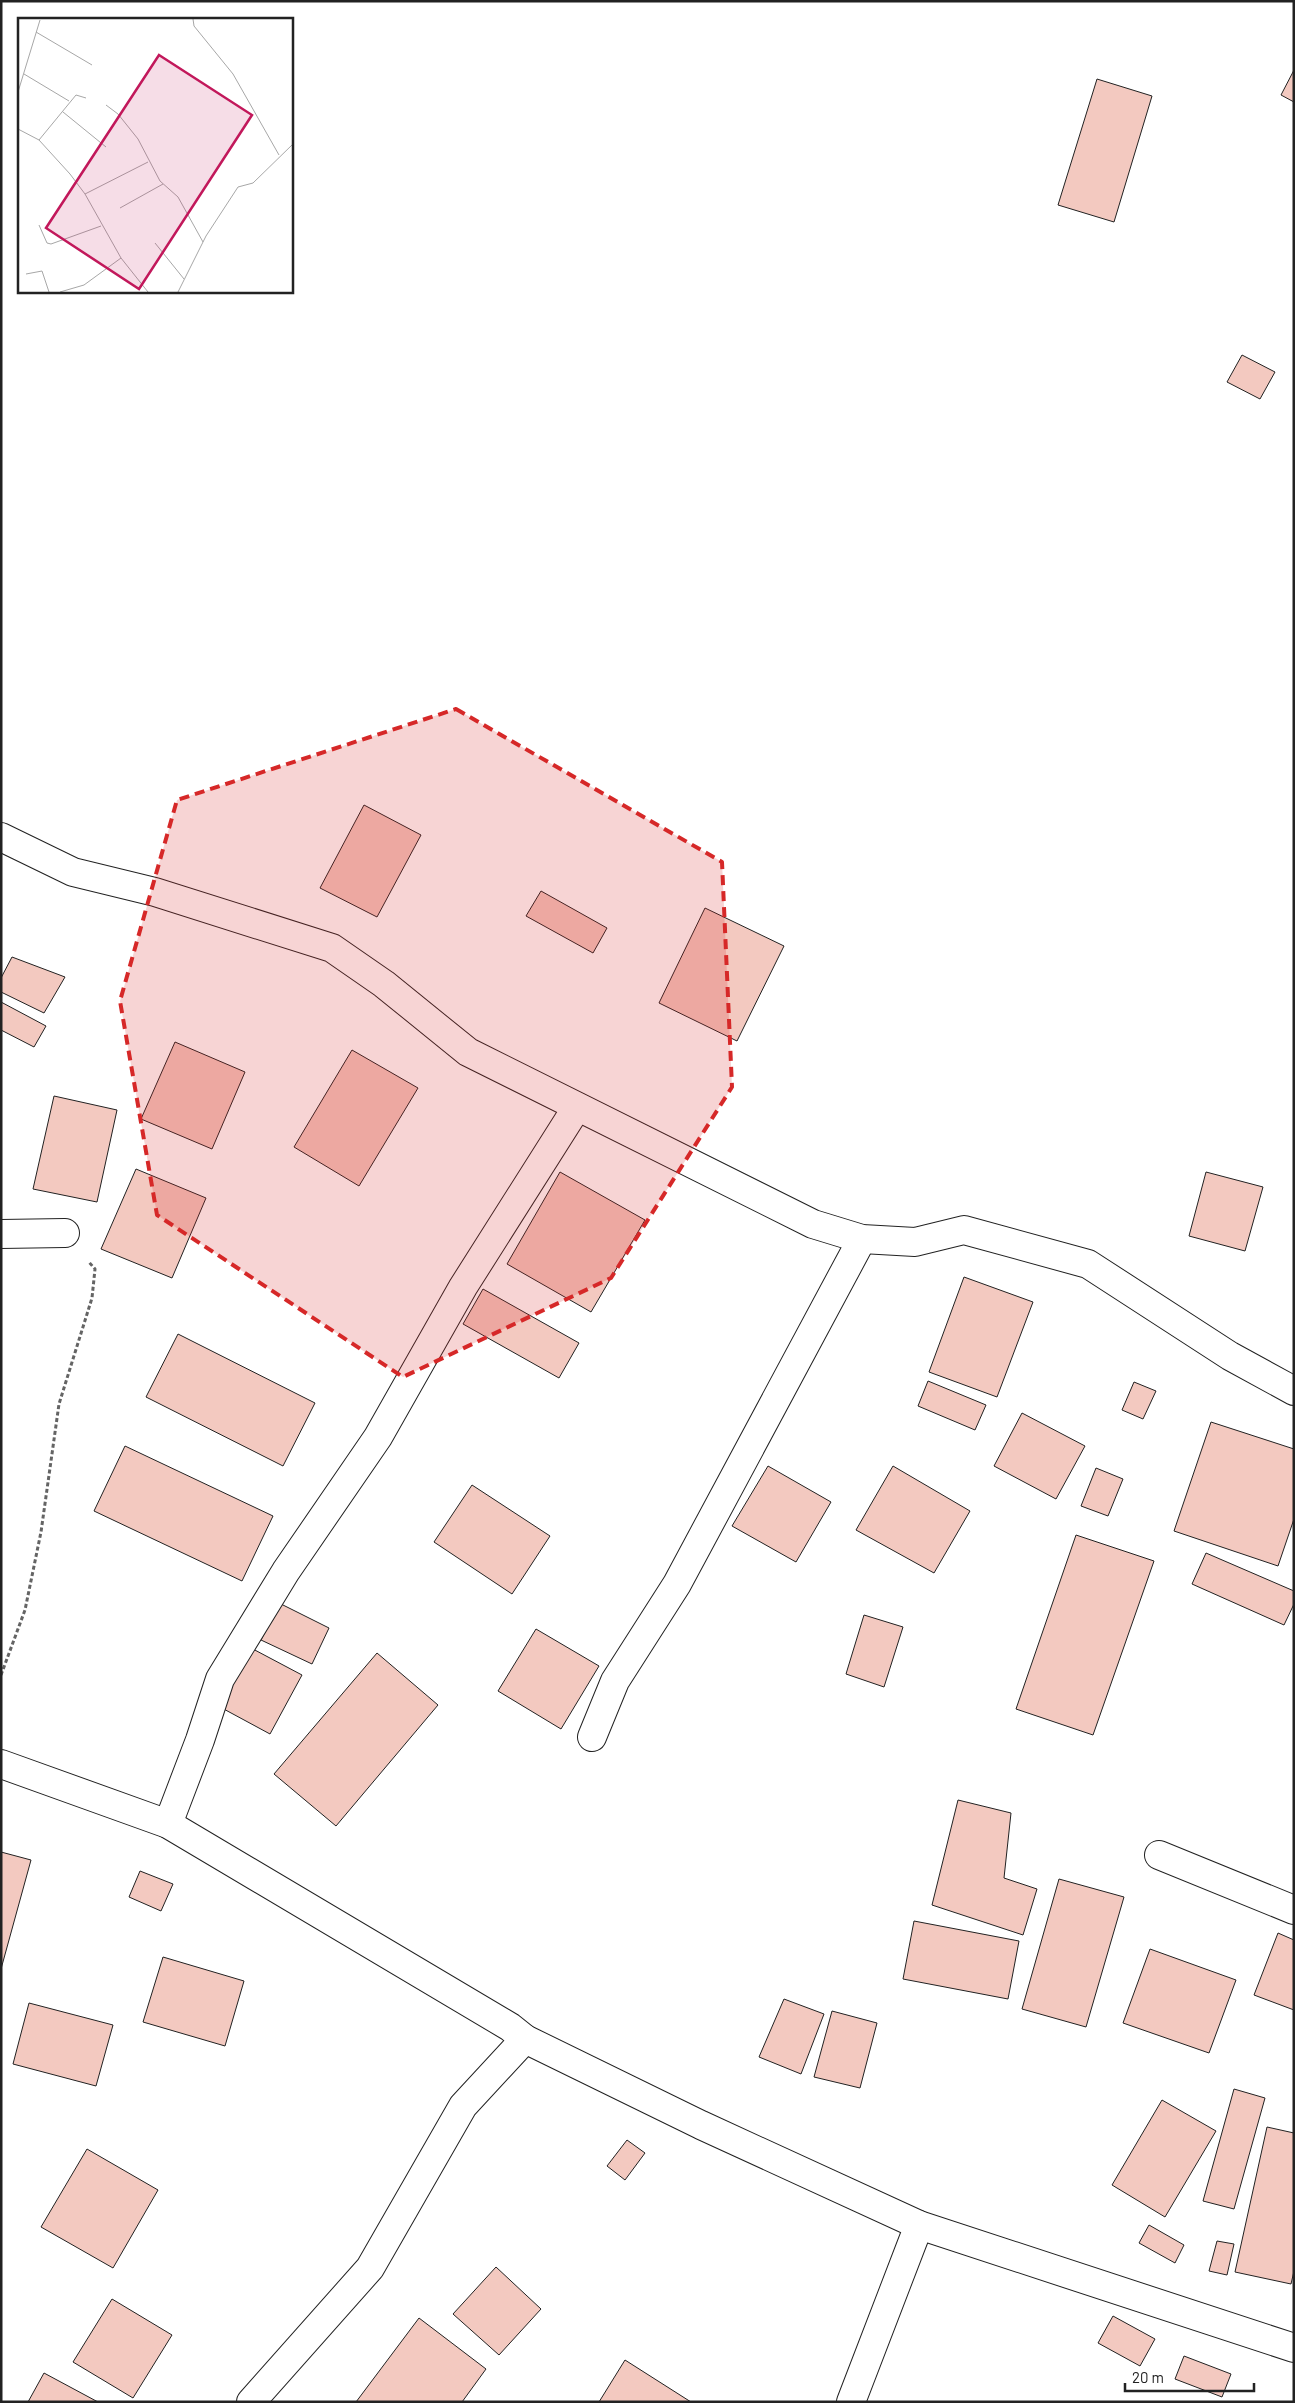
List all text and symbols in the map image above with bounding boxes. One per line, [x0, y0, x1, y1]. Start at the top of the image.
inset map [18, 18, 292, 292]
scale bar [1125, 2360, 1254, 2392]
text: 20 m [1132, 2368, 1164, 2386]

